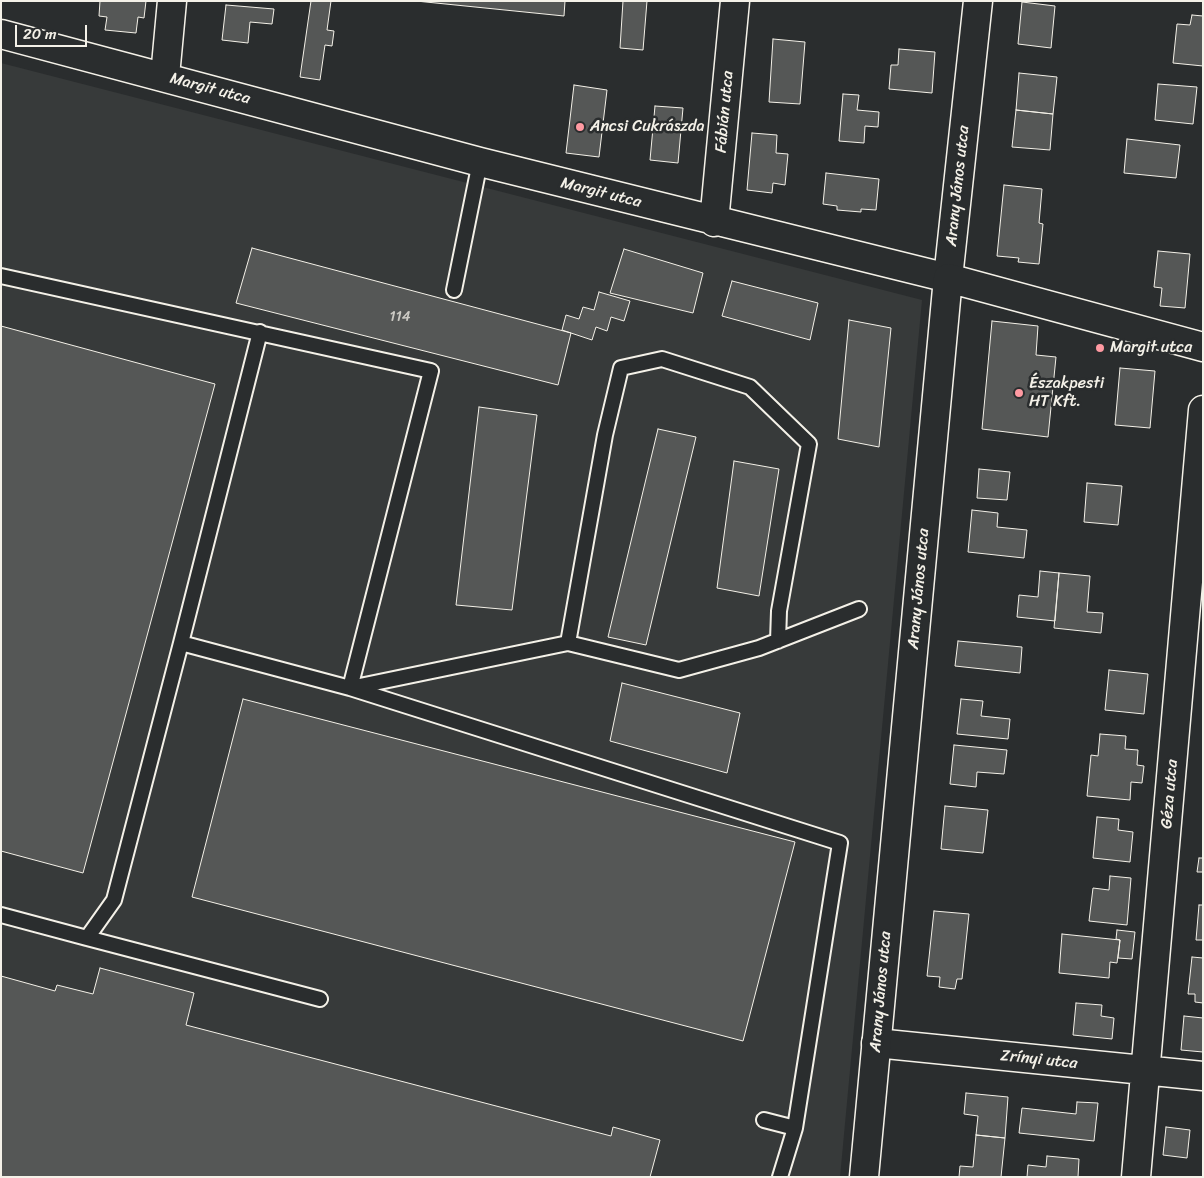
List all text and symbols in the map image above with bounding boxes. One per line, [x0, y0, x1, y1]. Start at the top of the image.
scale bar [18, 15, 90, 47]
text: 20 m [23, 21, 57, 47]
street label: Margit utca [168, 69, 252, 109]
street label: Fábián utca [712, 70, 738, 154]
place label: Ancsi Cukrászda [590, 117, 705, 137]
marker: Ancsi Cukrászda [574, 121, 586, 133]
street label: Arany János utca [942, 125, 974, 247]
street label: Margit utca [559, 174, 643, 212]
house number: 114 [390, 309, 410, 325]
place label: Margit utca [1110, 338, 1192, 358]
marker: Margit utca [1094, 342, 1106, 354]
place label: Északpesti HT Kft. [1029, 374, 1104, 412]
marker: Északpesti HT Kft. [1013, 387, 1025, 399]
street label: Arany János utca [904, 528, 934, 650]
street label: Géza utca [1157, 759, 1183, 829]
street label: Arany János utca [866, 931, 896, 1053]
street label: Zrínyi utca [999, 1046, 1079, 1074]

